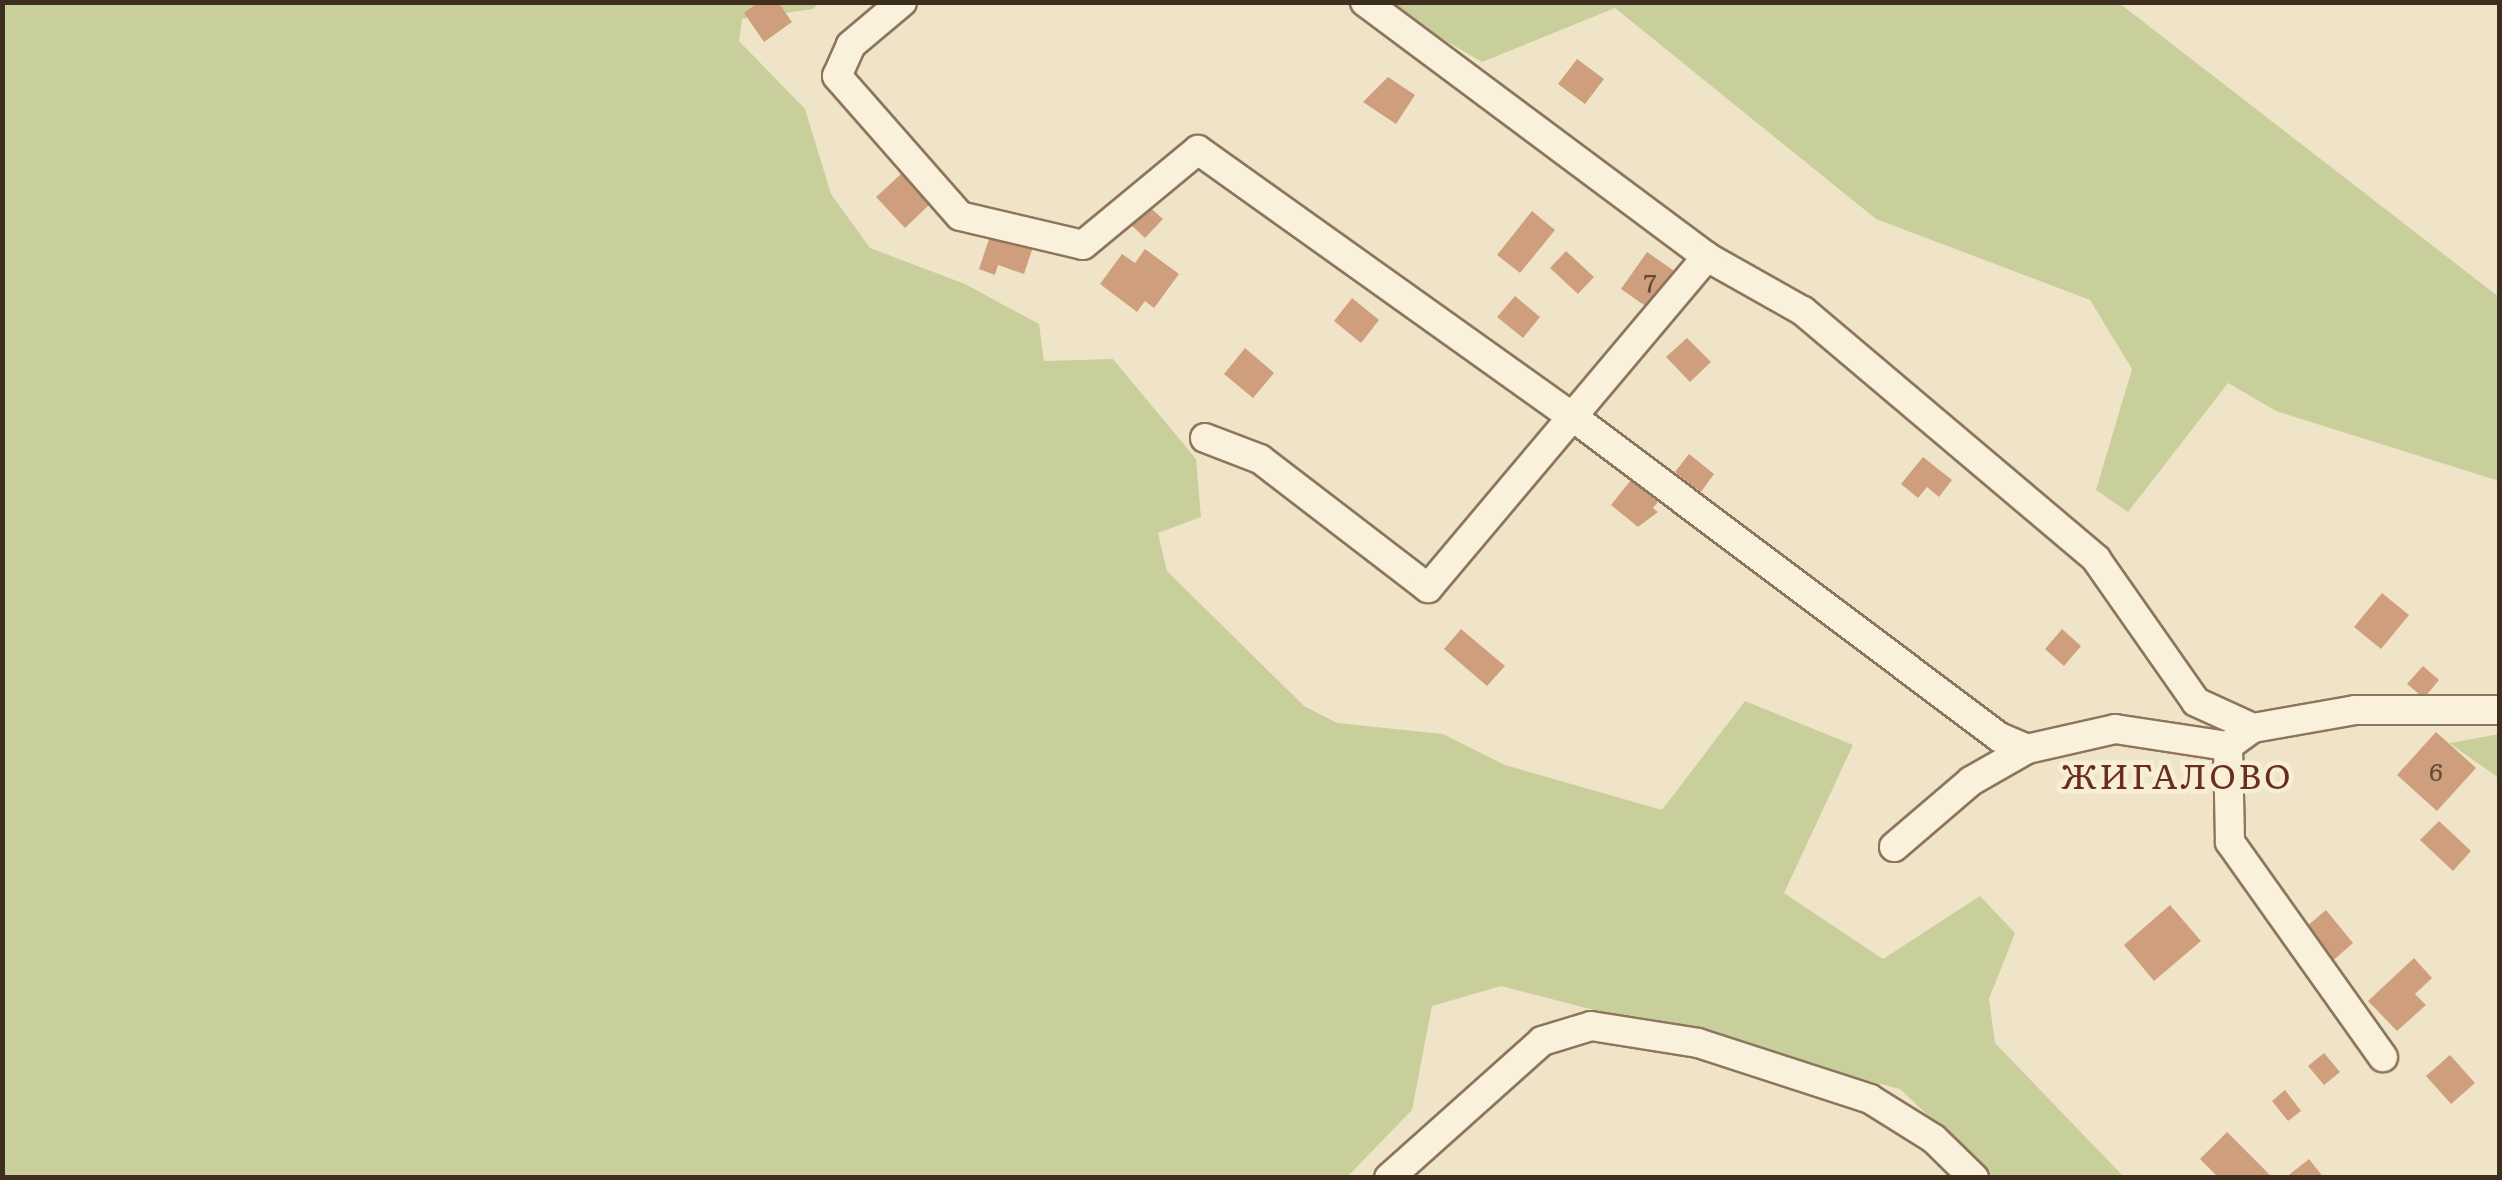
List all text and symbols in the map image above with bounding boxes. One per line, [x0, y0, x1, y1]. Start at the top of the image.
house number: 7 [1644, 267, 1656, 297]
district label: ЖИГАЛОВО [2061, 753, 2293, 795]
house number: 6 [2429, 756, 2443, 786]

